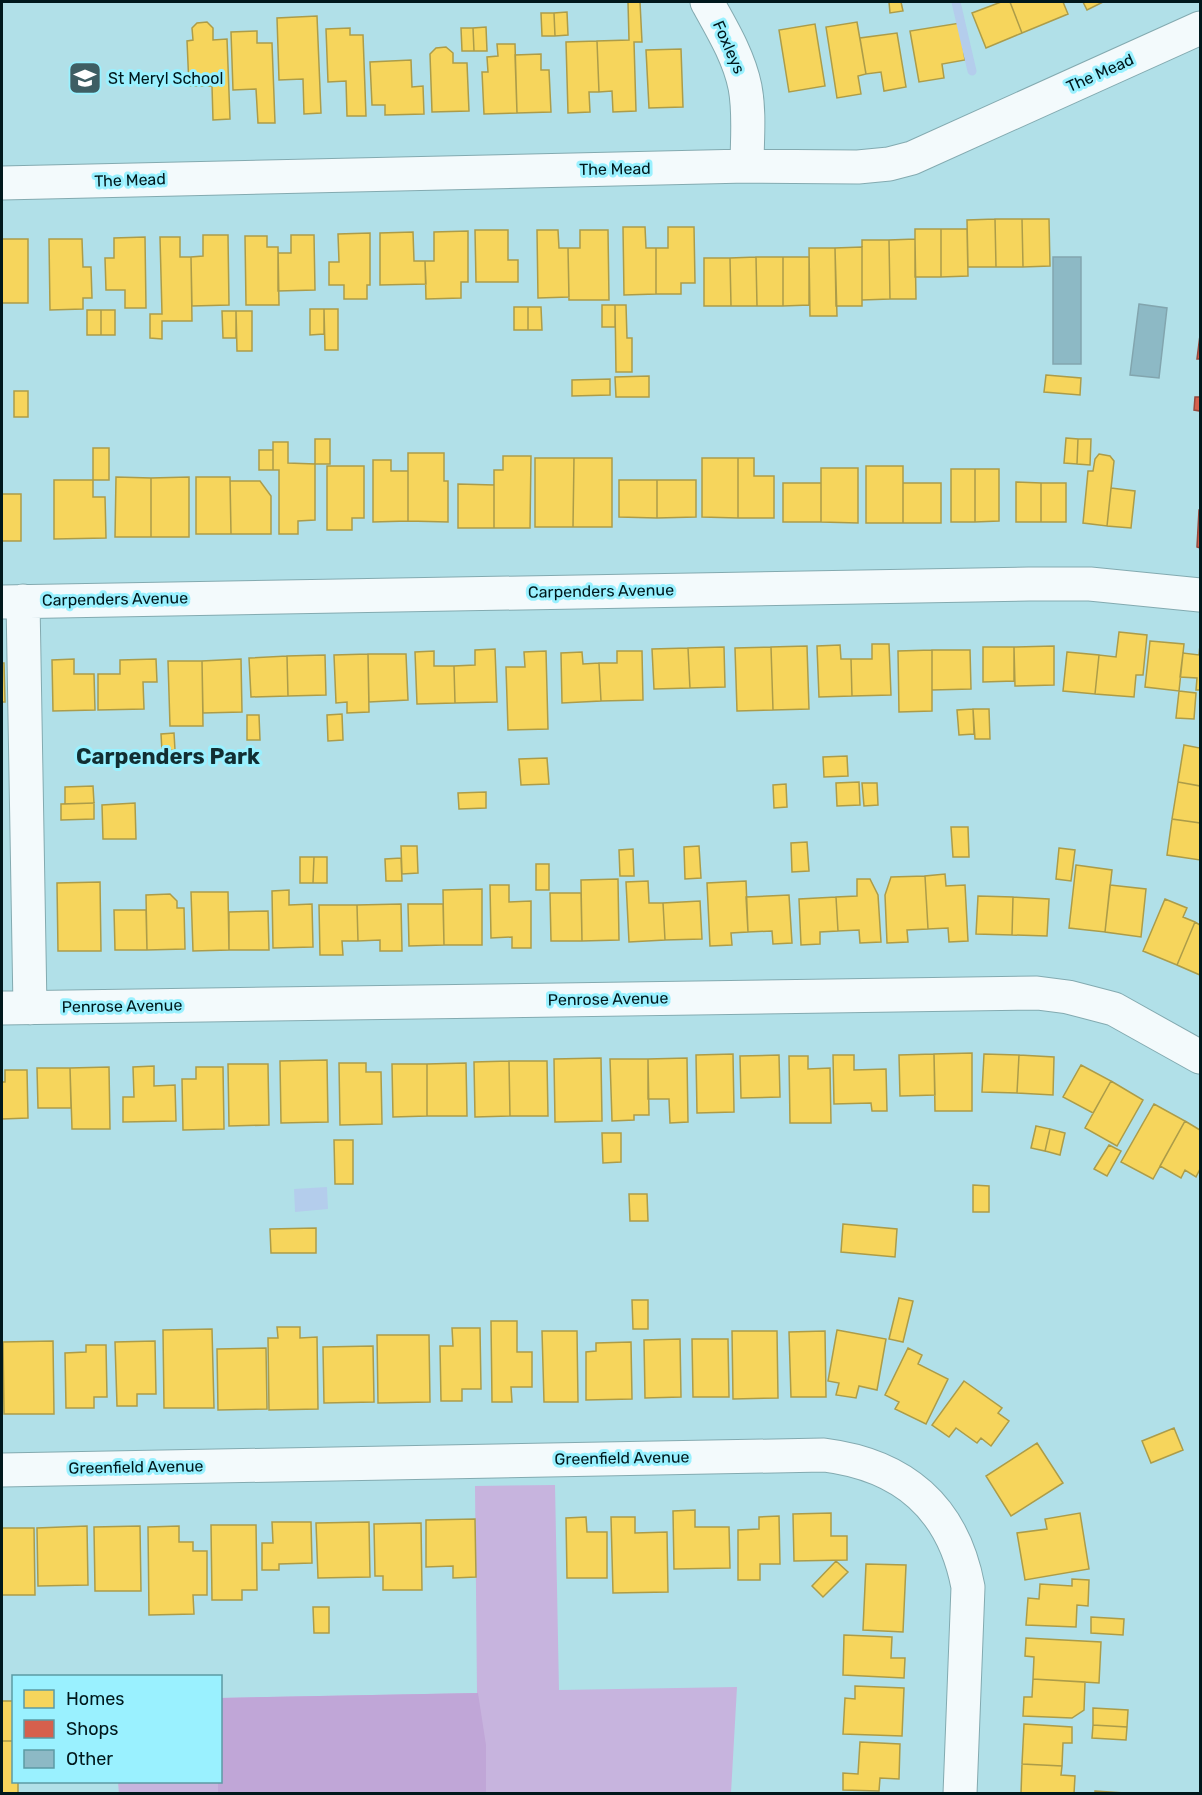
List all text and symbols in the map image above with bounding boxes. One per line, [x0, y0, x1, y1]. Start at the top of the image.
street label: Foxleys [709, 18, 749, 76]
street label: The Mead [1063, 50, 1137, 96]
school or university icon: St Meryl School [67, 60, 103, 96]
place label: St Meryl School [108, 69, 223, 88]
street label: The Mead [579, 159, 651, 179]
street label: The Mead [94, 169, 166, 191]
street label: Carpenders Avenue [528, 580, 674, 602]
street label: Carpenders Avenue [42, 588, 188, 610]
district label: Carpenders Park [76, 743, 260, 770]
street label: Penrose Avenue [548, 988, 668, 1010]
street label: Penrose Avenue [62, 995, 182, 1017]
street label: Greenfield Avenue [554, 1447, 690, 1469]
street label: Greenfield Avenue [68, 1456, 204, 1478]
legend [12, 1675, 222, 1783]
text: Homes [66, 1688, 124, 1710]
text: Shops [66, 1718, 118, 1740]
text: Other [66, 1748, 113, 1770]

